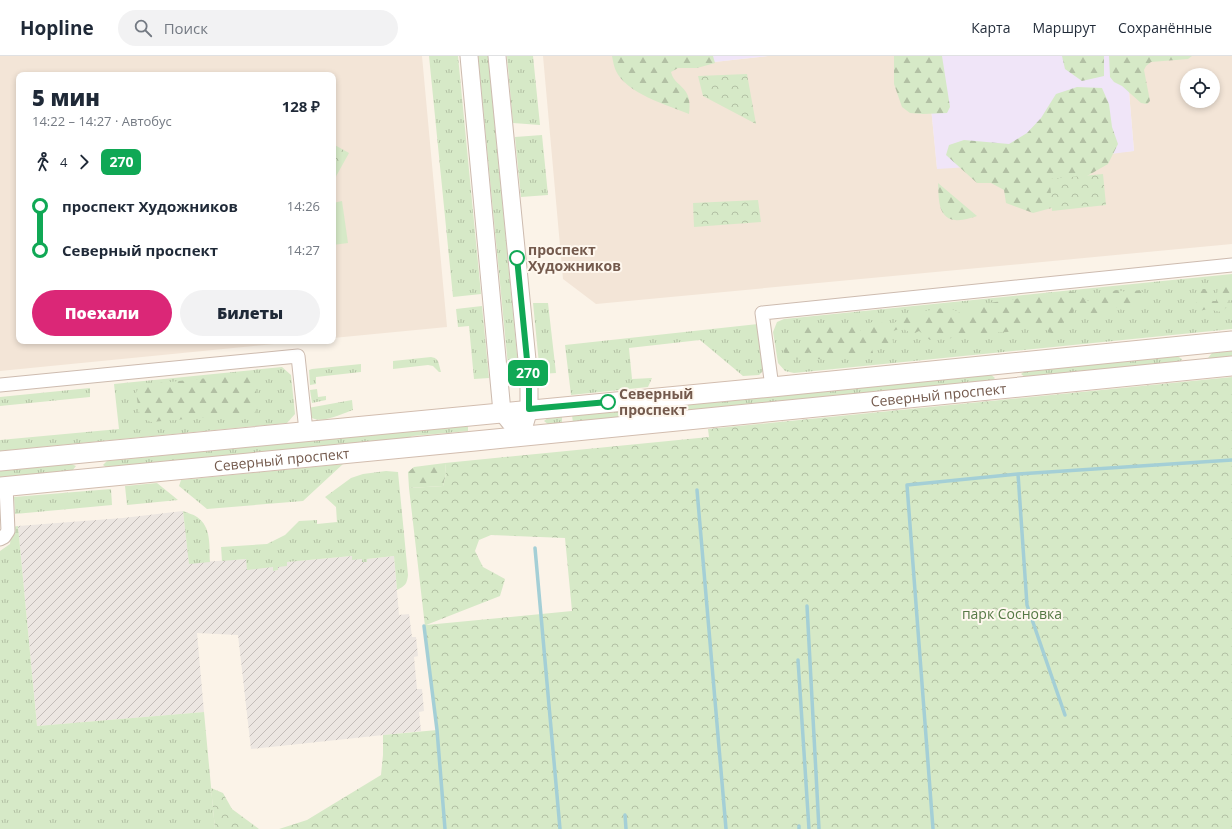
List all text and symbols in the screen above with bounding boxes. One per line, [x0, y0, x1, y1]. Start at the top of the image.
search box [118, 10, 398, 46]
text: Hopline [20, 15, 94, 41]
icon: search [132, 17, 154, 39]
text: Поиск [164, 18, 208, 38]
text: Карта [971, 18, 1010, 37]
text: Маршрут [1032, 18, 1096, 37]
text: Сохранённые [1118, 18, 1212, 37]
map controls [1180, 68, 1220, 108]
button: locate [1180, 68, 1220, 108]
text: 5 мин [32, 82, 100, 112]
text: 128 ₽ [282, 96, 320, 116]
text: 14:22 – 14:27 · Автобус [32, 112, 172, 130]
icon: walk [32, 151, 54, 173]
icon: forward [73, 151, 95, 173]
text: 270 [109, 152, 133, 171]
text: 4 [60, 153, 67, 171]
text: проспект Художников [62, 196, 238, 216]
text: 14:26 [287, 197, 320, 215]
text: Северный проспект [62, 240, 218, 260]
place label: проспект Художников [528, 240, 621, 275]
text: 14:27 [287, 241, 320, 259]
marker: проспект Художников [509, 250, 525, 266]
button: Поехали [32, 290, 172, 336]
button: Билеты [180, 290, 320, 336]
line badge: 270 [505, 360, 551, 386]
text: 270 [516, 363, 540, 382]
street label: Северный проспект [870, 378, 1008, 411]
place label: Северный проспект [619, 384, 693, 419]
marker: Северный проспект [600, 394, 616, 410]
street label: Северный проспект [213, 443, 351, 475]
park label: парк Сосновка [962, 604, 1062, 623]

